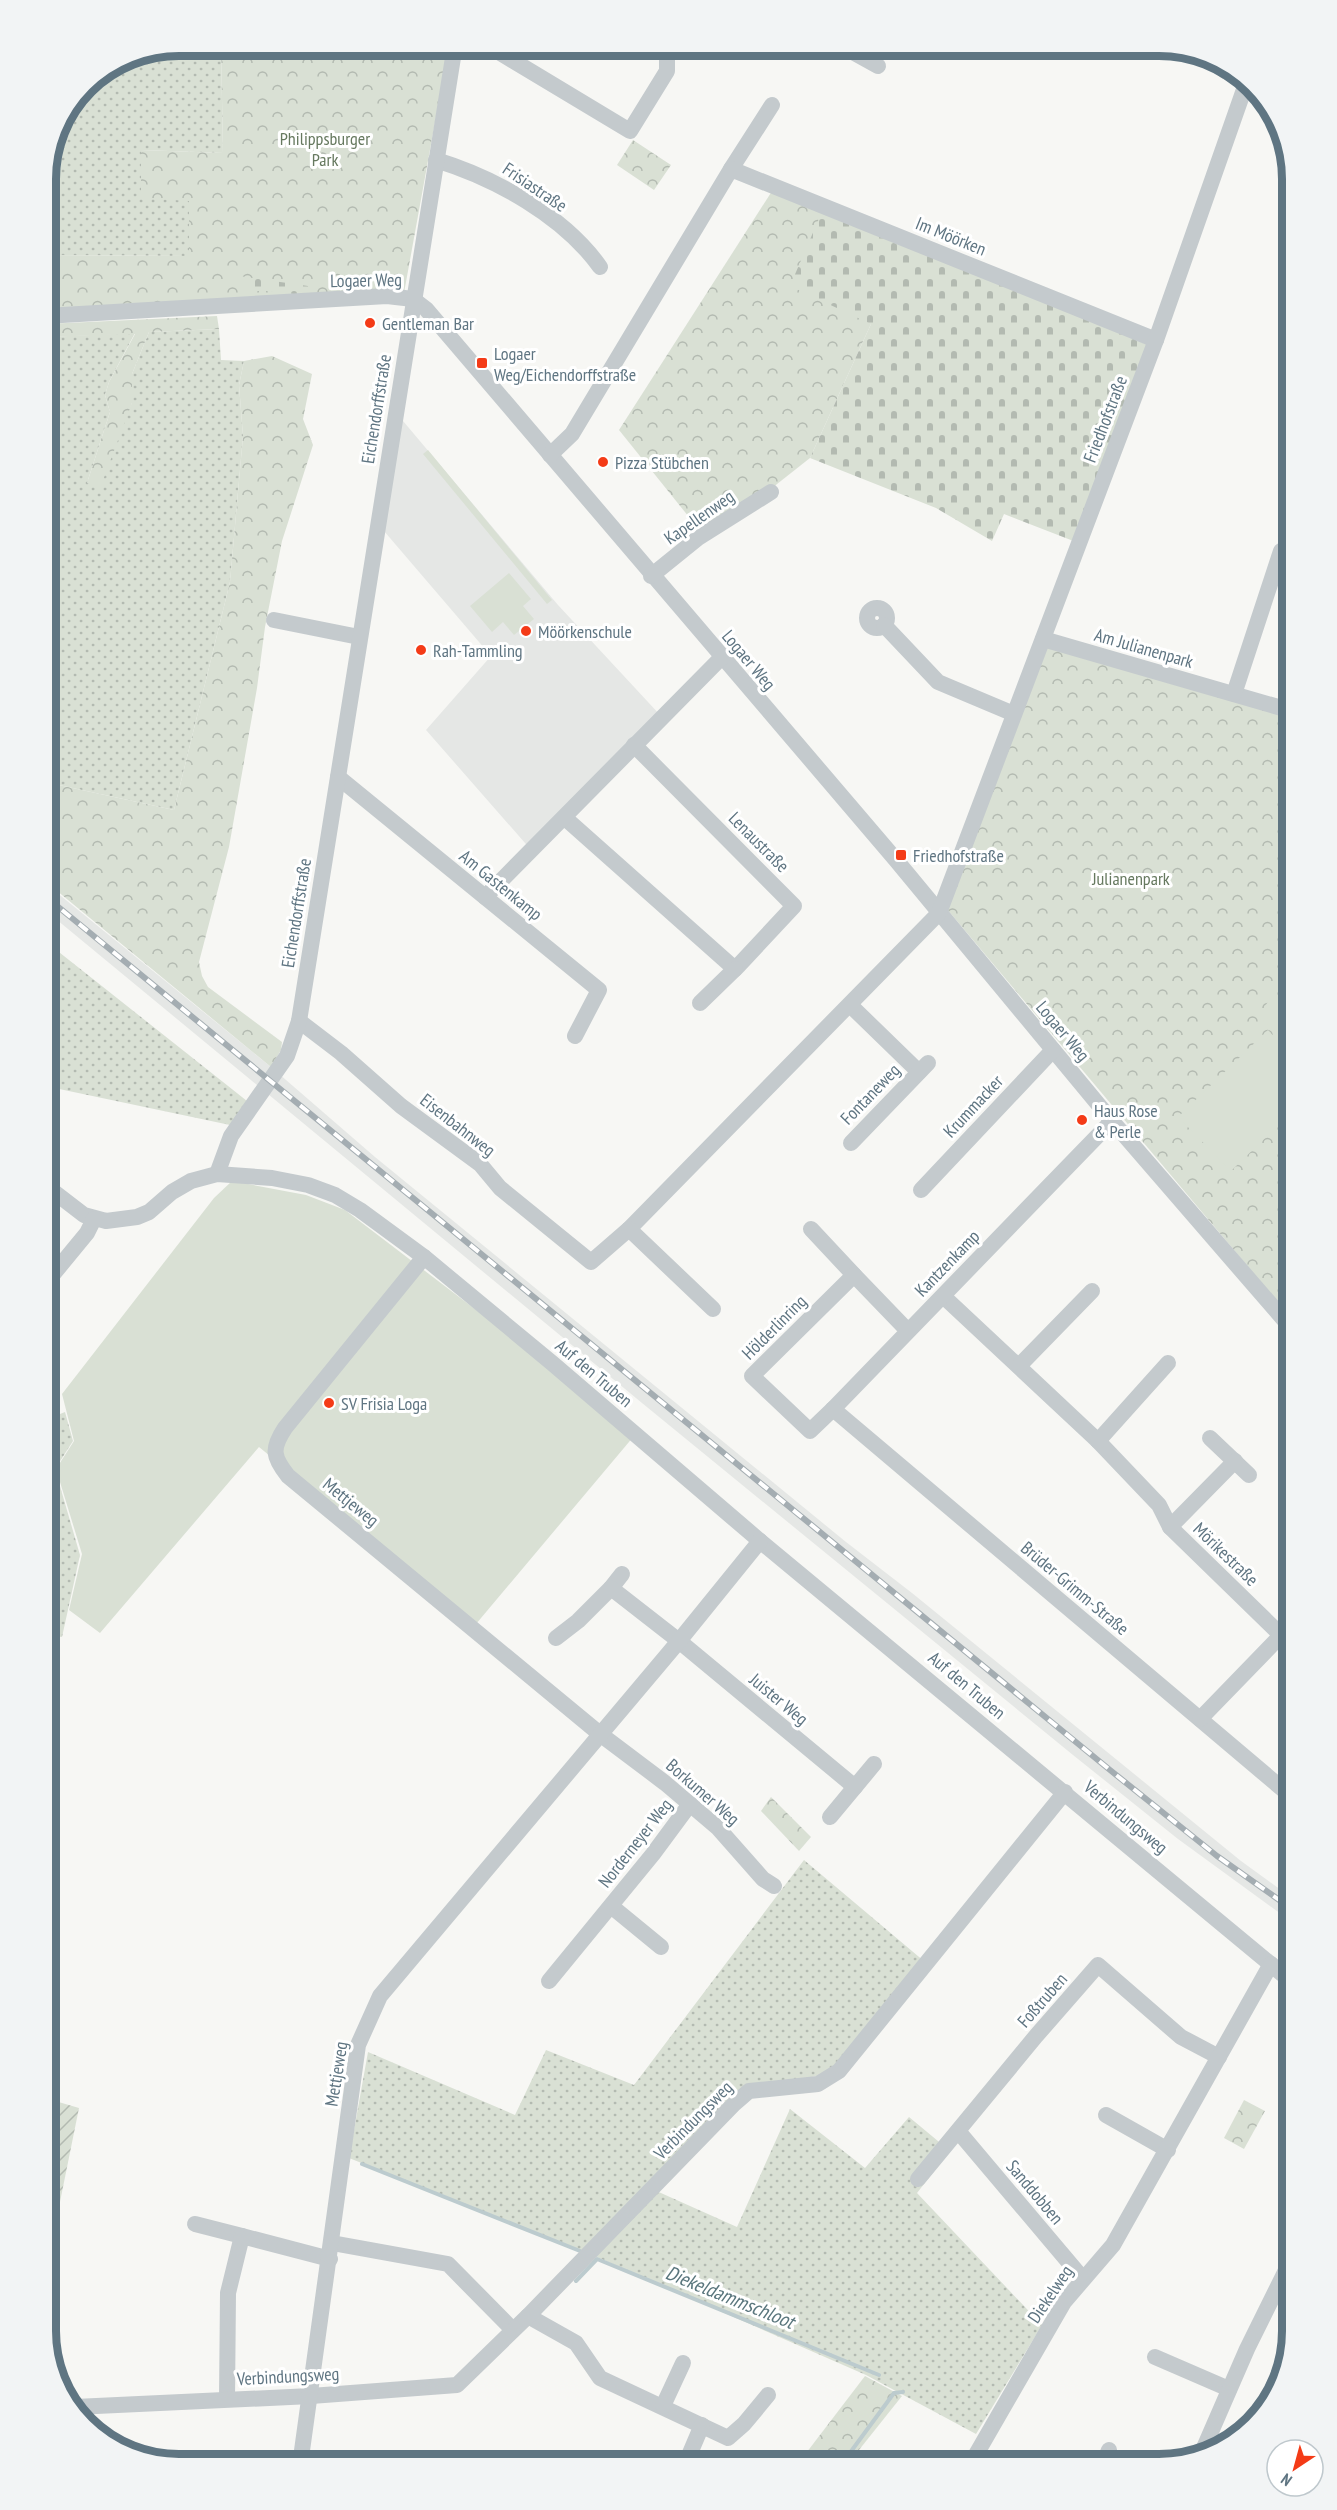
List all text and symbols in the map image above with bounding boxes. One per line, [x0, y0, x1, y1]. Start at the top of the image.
park label: Philippsburger Park [280, 127, 370, 171]
street label: Frisiastraße [498, 157, 572, 217]
street label: Im Möörken [912, 212, 990, 260]
street label: Logaer Weg [330, 268, 402, 292]
place label: Gentleman Bar [382, 312, 474, 335]
marker: Gentleman Bar [363, 316, 377, 330]
place label: Logaer Weg/Eichendorffstraße [494, 342, 636, 386]
street label: Eichendorffstraße [356, 353, 396, 465]
marker: Logaer Weg/Eichendorffstraße [475, 356, 489, 370]
street label: Friedhofstraße [1078, 372, 1132, 466]
place label: Pizza Stübchen [615, 451, 709, 474]
marker: Pizza Stübchen [596, 455, 610, 469]
street label: Kapellenweg [660, 485, 738, 549]
place label: Möörkenschule [538, 620, 632, 643]
street label: Am Julianenpark [1092, 623, 1196, 673]
marker: Möörkenschule [519, 624, 533, 638]
street label: Logaer Weg [717, 625, 781, 695]
place label: Rah-Tammling [433, 639, 523, 662]
marker: Rah-Tammling [414, 643, 428, 657]
street label: Lenaustraße [724, 807, 794, 877]
place label: Friedhofstraße [913, 844, 1004, 867]
street label: Am Gastenkamp [455, 845, 547, 926]
marker: Friedhofstraße [894, 848, 908, 862]
street label: Eichendorffstraße [276, 857, 316, 969]
park label: Julianenpark [1091, 867, 1170, 890]
street label: Logaer Weg [1031, 996, 1095, 1066]
street label: Fontaneweg [835, 1059, 905, 1129]
street label: Krummacker [938, 1070, 1008, 1142]
street label: Eisenbahnweg [416, 1088, 500, 1162]
place label: Haus Rose & Perle [1094, 1099, 1158, 1143]
marker: Haus Rose & Perle [1075, 1113, 1089, 1127]
street label: Kantzenkamp [910, 1225, 985, 1301]
street label: Hölderlinring [737, 1290, 811, 1364]
street label: Auf den Truben [551, 1334, 637, 1412]
place label: SV Frisia Loga [341, 1392, 427, 1415]
marker: SV Frisia Loga [322, 1396, 336, 1410]
street label: Mettjeweg [318, 1472, 384, 1532]
street label: Mörikestraße [1189, 1517, 1263, 1591]
street label: Brüder-Grimm-Straße [1016, 1536, 1134, 1640]
street label: Auf den Truben [924, 1646, 1010, 1724]
street label: Juister Weg [744, 1667, 813, 1730]
street label: Borkumer Weg [661, 1754, 745, 1830]
street label: Verbindungsweg [1079, 1775, 1173, 1859]
street label: Norderneyer Weg [593, 1794, 677, 1892]
street label: Foßtruben [1012, 1968, 1072, 2032]
street label: Mettjeweg [320, 2040, 352, 2108]
street label: Verbindungsweg [648, 2076, 737, 2165]
street label: Sanddobben [1001, 2155, 1069, 2229]
water label: Diekeldammschloot [662, 2259, 800, 2336]
street label: Diekelweg [1022, 2261, 1078, 2327]
street label: Verbindungsweg [235, 2362, 340, 2390]
north arrow [1265, 2438, 1325, 2498]
text: N [1277, 2470, 1296, 2491]

